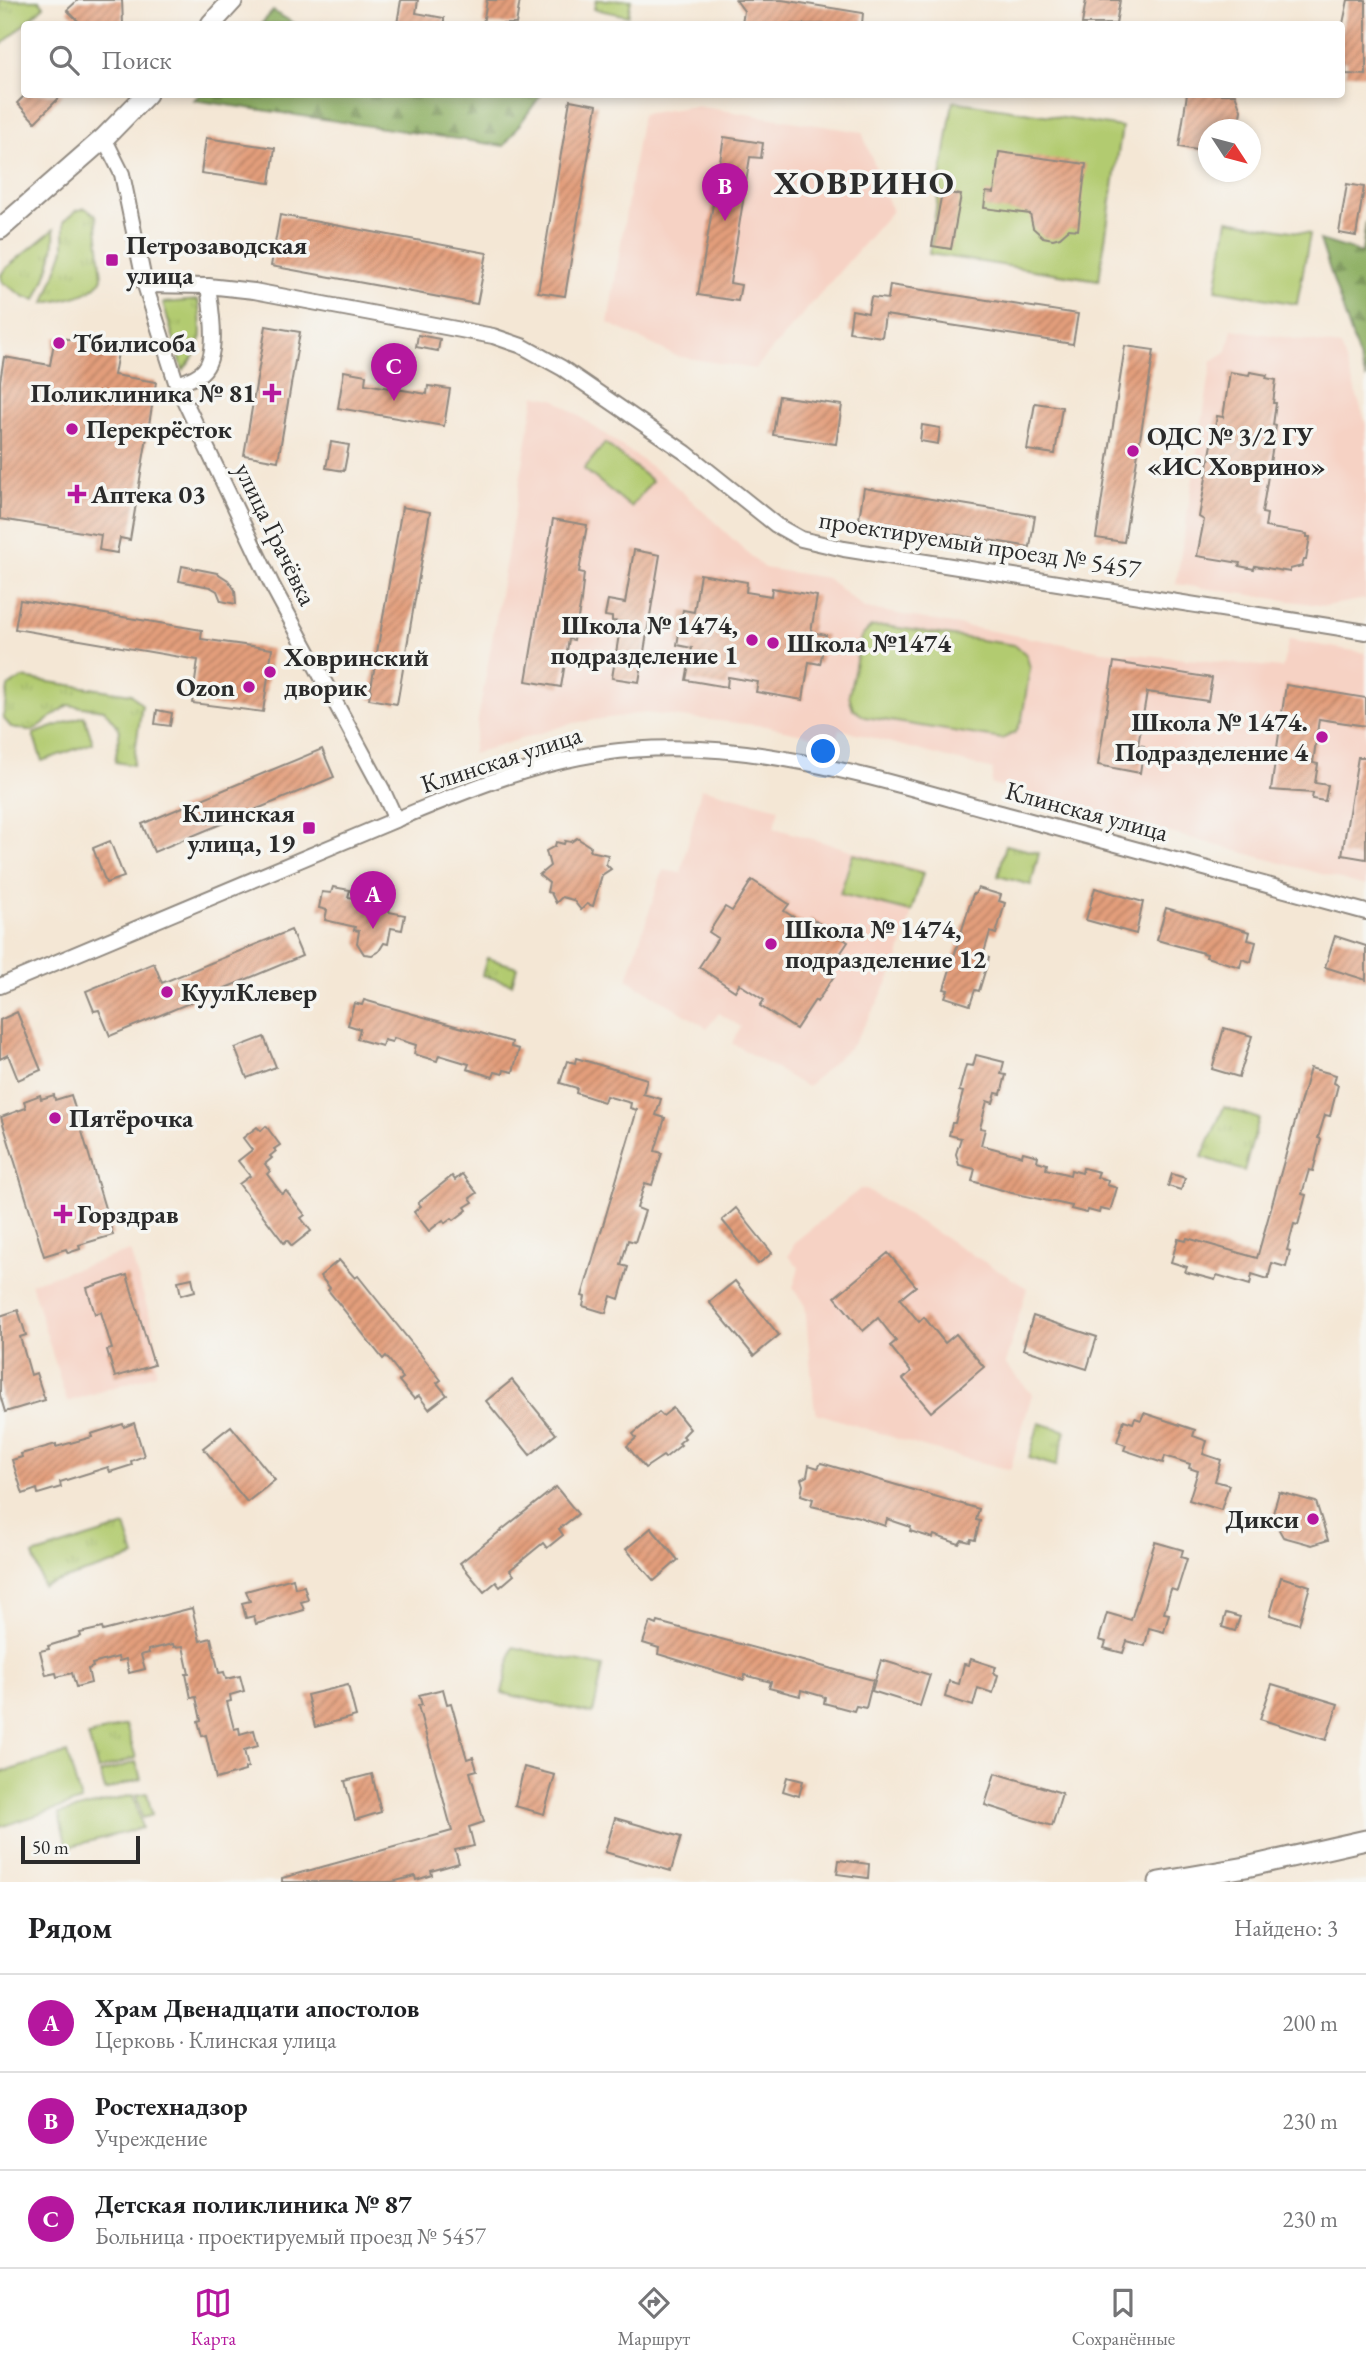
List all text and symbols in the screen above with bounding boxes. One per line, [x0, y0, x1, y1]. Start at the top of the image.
search box [21, 21, 1345, 98]
icon: search [45, 41, 83, 79]
text: Поиск [101, 43, 172, 77]
north arrow [1198, 119, 1261, 182]
district label: ХОВРИНО [773, 161, 956, 204]
pin: B [702, 163, 748, 221]
place label: Петрозаводская улица [126, 228, 307, 292]
marker: Петрозаводская улица [104, 252, 120, 268]
place label: Тбилисоба [73, 326, 197, 360]
marker: Тбилисоба [51, 335, 67, 351]
pin: C [371, 343, 417, 401]
place label: Поликлиника № 81 [31, 376, 256, 410]
marker: Поликлиника № 81 [262, 383, 282, 403]
place label: Перекрёсток [86, 412, 233, 446]
place label: ОДС № 3/2 ГУ «ИС Ховрино» [1147, 419, 1326, 483]
marker: Перекрёсток [64, 421, 80, 437]
marker: ОДС № 3/2 ГУ «ИС Ховрино» [1125, 443, 1141, 459]
street label: улица Грачёвка [227, 457, 325, 612]
place label: Аптека 03 [90, 477, 206, 511]
marker: Аптека 03 [69, 486, 85, 502]
street label: проектируемый проезд № 5457 [817, 502, 1144, 586]
place label: Школа № 1474, подразделение 1 [551, 608, 738, 672]
place label: Школа №1474 [787, 626, 951, 660]
marker: Школа № 1474, подразделение 1 [744, 632, 760, 648]
marker: Школа №1474 [765, 635, 781, 651]
place label: Ховринский дворик [283, 640, 429, 704]
marker: Ховринский дворик [262, 664, 278, 680]
place label: Ozon [176, 670, 235, 704]
marker: Ozon [241, 679, 257, 695]
place label: Школа № 1474. Подразделение 4 [1115, 705, 1308, 769]
street label: Клинская улица [416, 717, 586, 801]
marker: Школа № 1474. Подразделение 4 [1314, 729, 1330, 745]
your location [806, 734, 840, 768]
street label: Клинская улица [1002, 773, 1173, 849]
place label: Клинская улица, 19 [182, 796, 295, 860]
marker: Клинская улица, 19 [301, 820, 317, 836]
pin: A [350, 871, 396, 929]
place label: Школа № 1474, подразделение 12 [785, 912, 986, 976]
marker: Школа № 1474, подразделение 12 [763, 936, 779, 952]
place label: КуулКлевер [181, 975, 317, 1009]
marker: КуулКлевер [159, 984, 175, 1000]
place label: Пятёрочка [69, 1101, 194, 1135]
marker: Пятёрочка [47, 1110, 63, 1126]
place label: Горздрав [77, 1197, 179, 1231]
marker: Горздрав [55, 1206, 71, 1222]
place label: Дикси [1225, 1502, 1299, 1536]
marker: Дикси [1305, 1511, 1321, 1527]
scale bar [21, 1833, 140, 1865]
text: 50 m [32, 1835, 69, 1860]
text: Рядом [28, 1908, 112, 1947]
text: Найдено: 3 [1234, 1913, 1338, 1943]
text: Храм Двенадцати апостолов [95, 1991, 419, 2025]
text: A [43, 2008, 59, 2038]
text: 200 m [1282, 2008, 1338, 2038]
text: Церковь · Клинская улица [95, 2025, 336, 2055]
text: Ростехнадзор [95, 2089, 248, 2123]
text: B [44, 2106, 58, 2136]
text: 230 m [1282, 2106, 1338, 2136]
text: Учреждение [95, 2123, 208, 2153]
text: Детская поликлиника № 87 [95, 2187, 412, 2221]
text: C [43, 2204, 59, 2234]
text: 230 m [1282, 2204, 1338, 2234]
text: Больница · проектируемый проезд № 5457 [95, 2221, 486, 2251]
tab: Карта [191, 2284, 236, 2351]
tab: Маршрут [617, 2284, 690, 2351]
tab: Сохранённые [1072, 2284, 1175, 2351]

